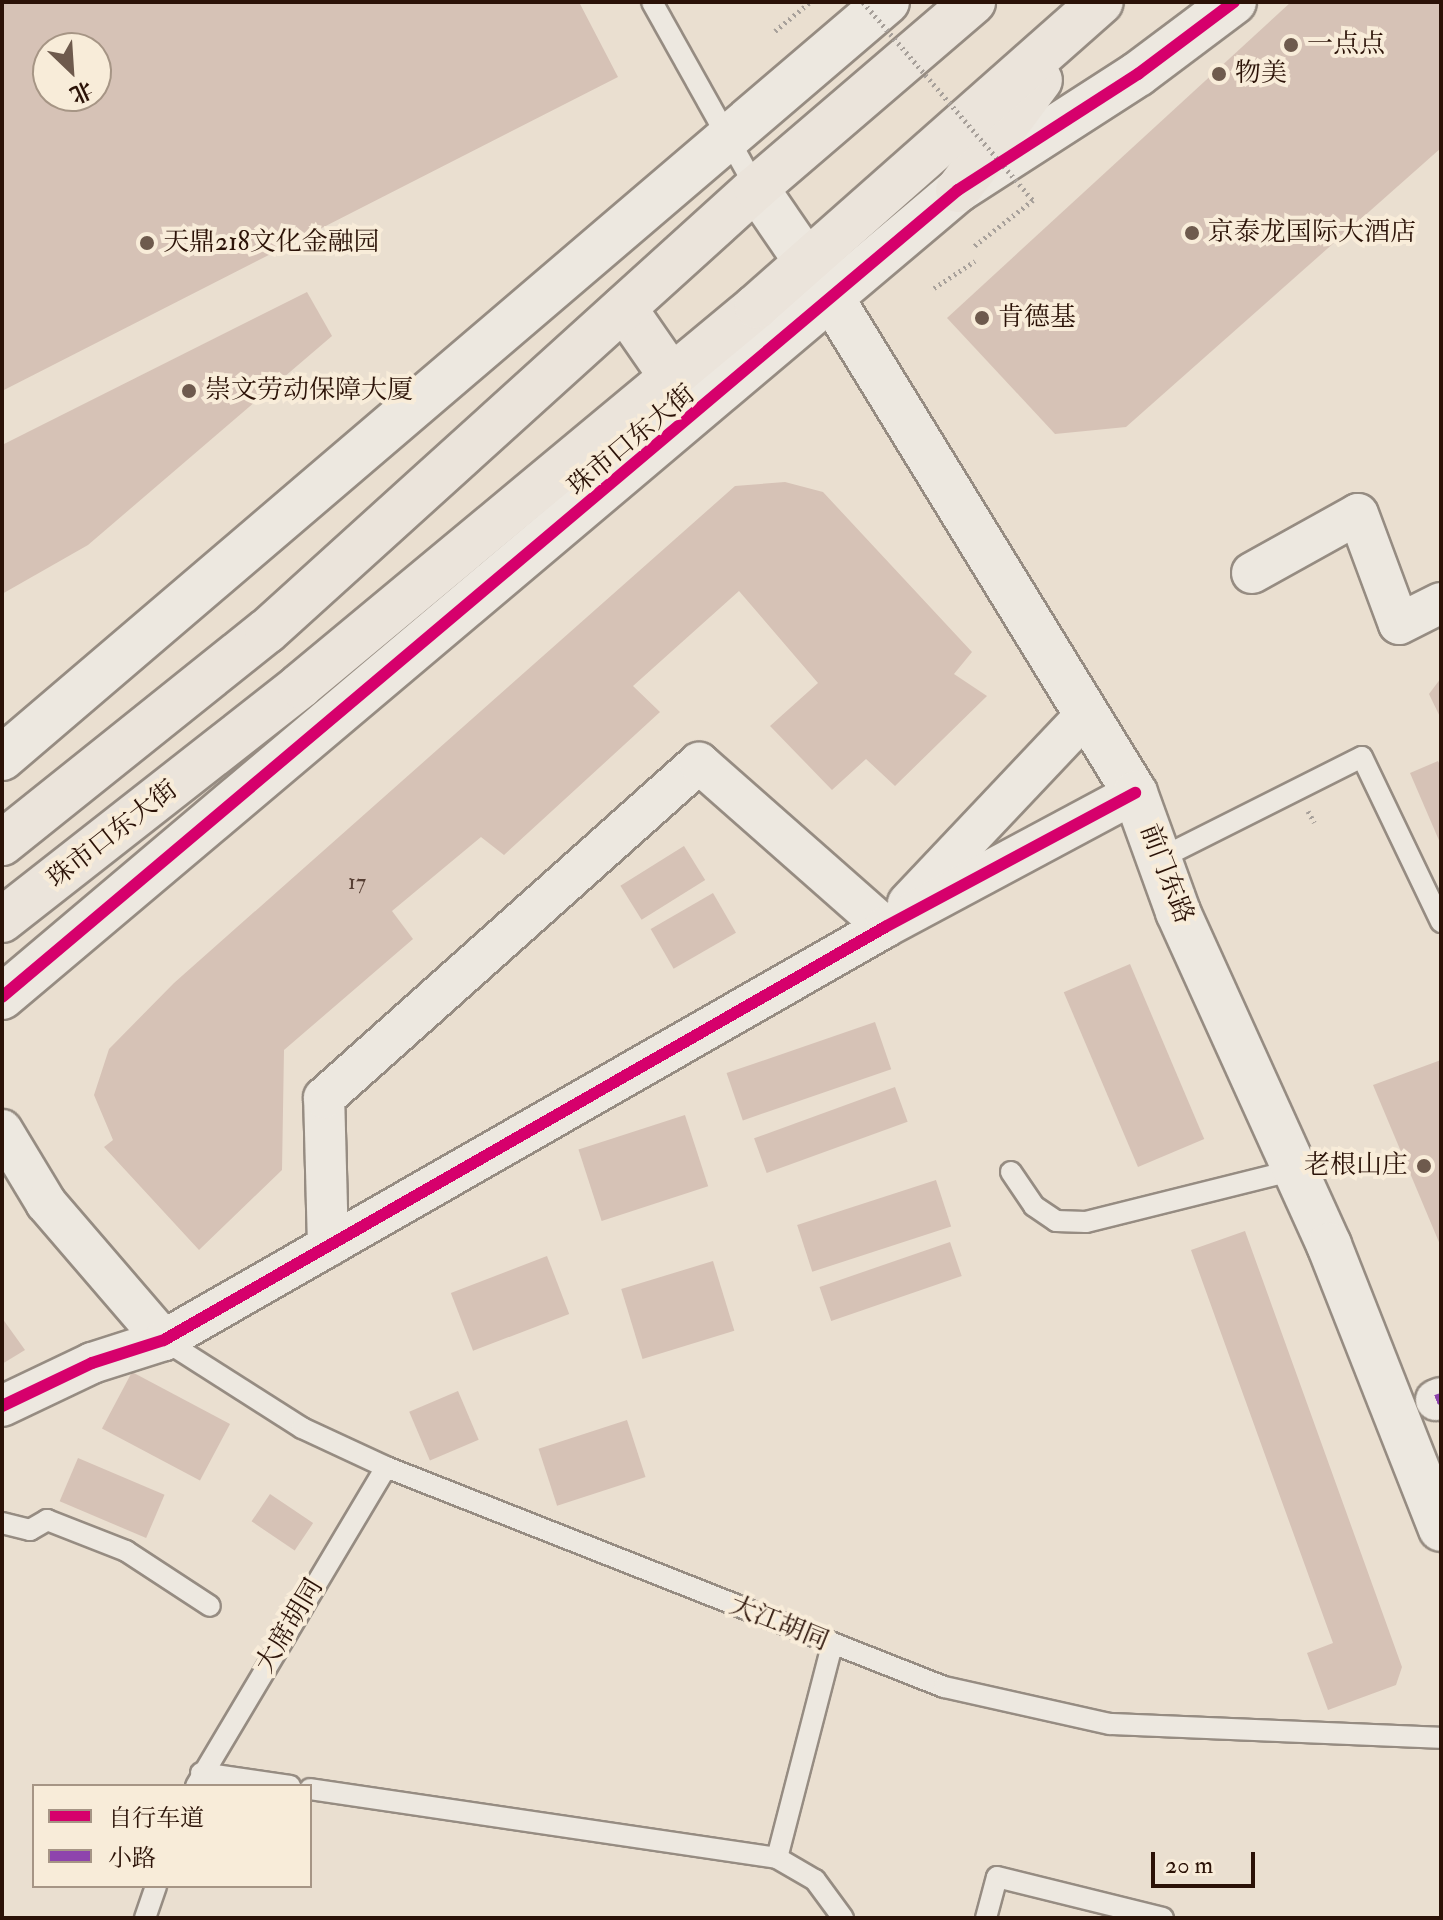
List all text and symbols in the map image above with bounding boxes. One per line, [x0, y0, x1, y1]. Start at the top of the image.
place label: 一点点 [1307, 29, 1385, 61]
north arrow [32, 32, 112, 112]
marker: 一点点 [1282, 36, 1300, 54]
place label: 物美 [1235, 58, 1287, 90]
marker: 物美 [1210, 65, 1228, 83]
text: 北 [65, 75, 97, 109]
place label: 京泰龙国际大酒店 [1208, 217, 1416, 249]
marker: 京泰龙国际大酒店 [1183, 224, 1201, 242]
place label: 天鼎218文化金融园 [163, 227, 380, 259]
marker: 天鼎218文化金融园 [138, 234, 156, 252]
place label: 肯德基 [998, 302, 1076, 334]
marker: 肯德基 [973, 309, 991, 327]
place label: 崇文劳动保障大厦 [205, 375, 413, 407]
street label: 珠市口东大街 [562, 379, 702, 503]
marker: 崇文劳动保障大厦 [180, 382, 198, 400]
street label: 珠市口东大街 [42, 775, 184, 895]
street label: 前门东路 [1133, 820, 1199, 928]
house number: 17 [348, 870, 366, 896]
place label: 老根山庄 [1304, 1150, 1408, 1182]
marker: 老根山庄 [1415, 1157, 1433, 1175]
street label: 大席胡同 [250, 1573, 330, 1679]
street label: 大江胡同 [725, 1590, 833, 1658]
legend [32, 1784, 312, 1888]
text: 自行车道 [108, 1803, 204, 1834]
scale bar [1155, 1836, 1259, 1886]
text: 小路 [108, 1843, 156, 1874]
text: 20 m [1165, 1850, 1213, 1881]

